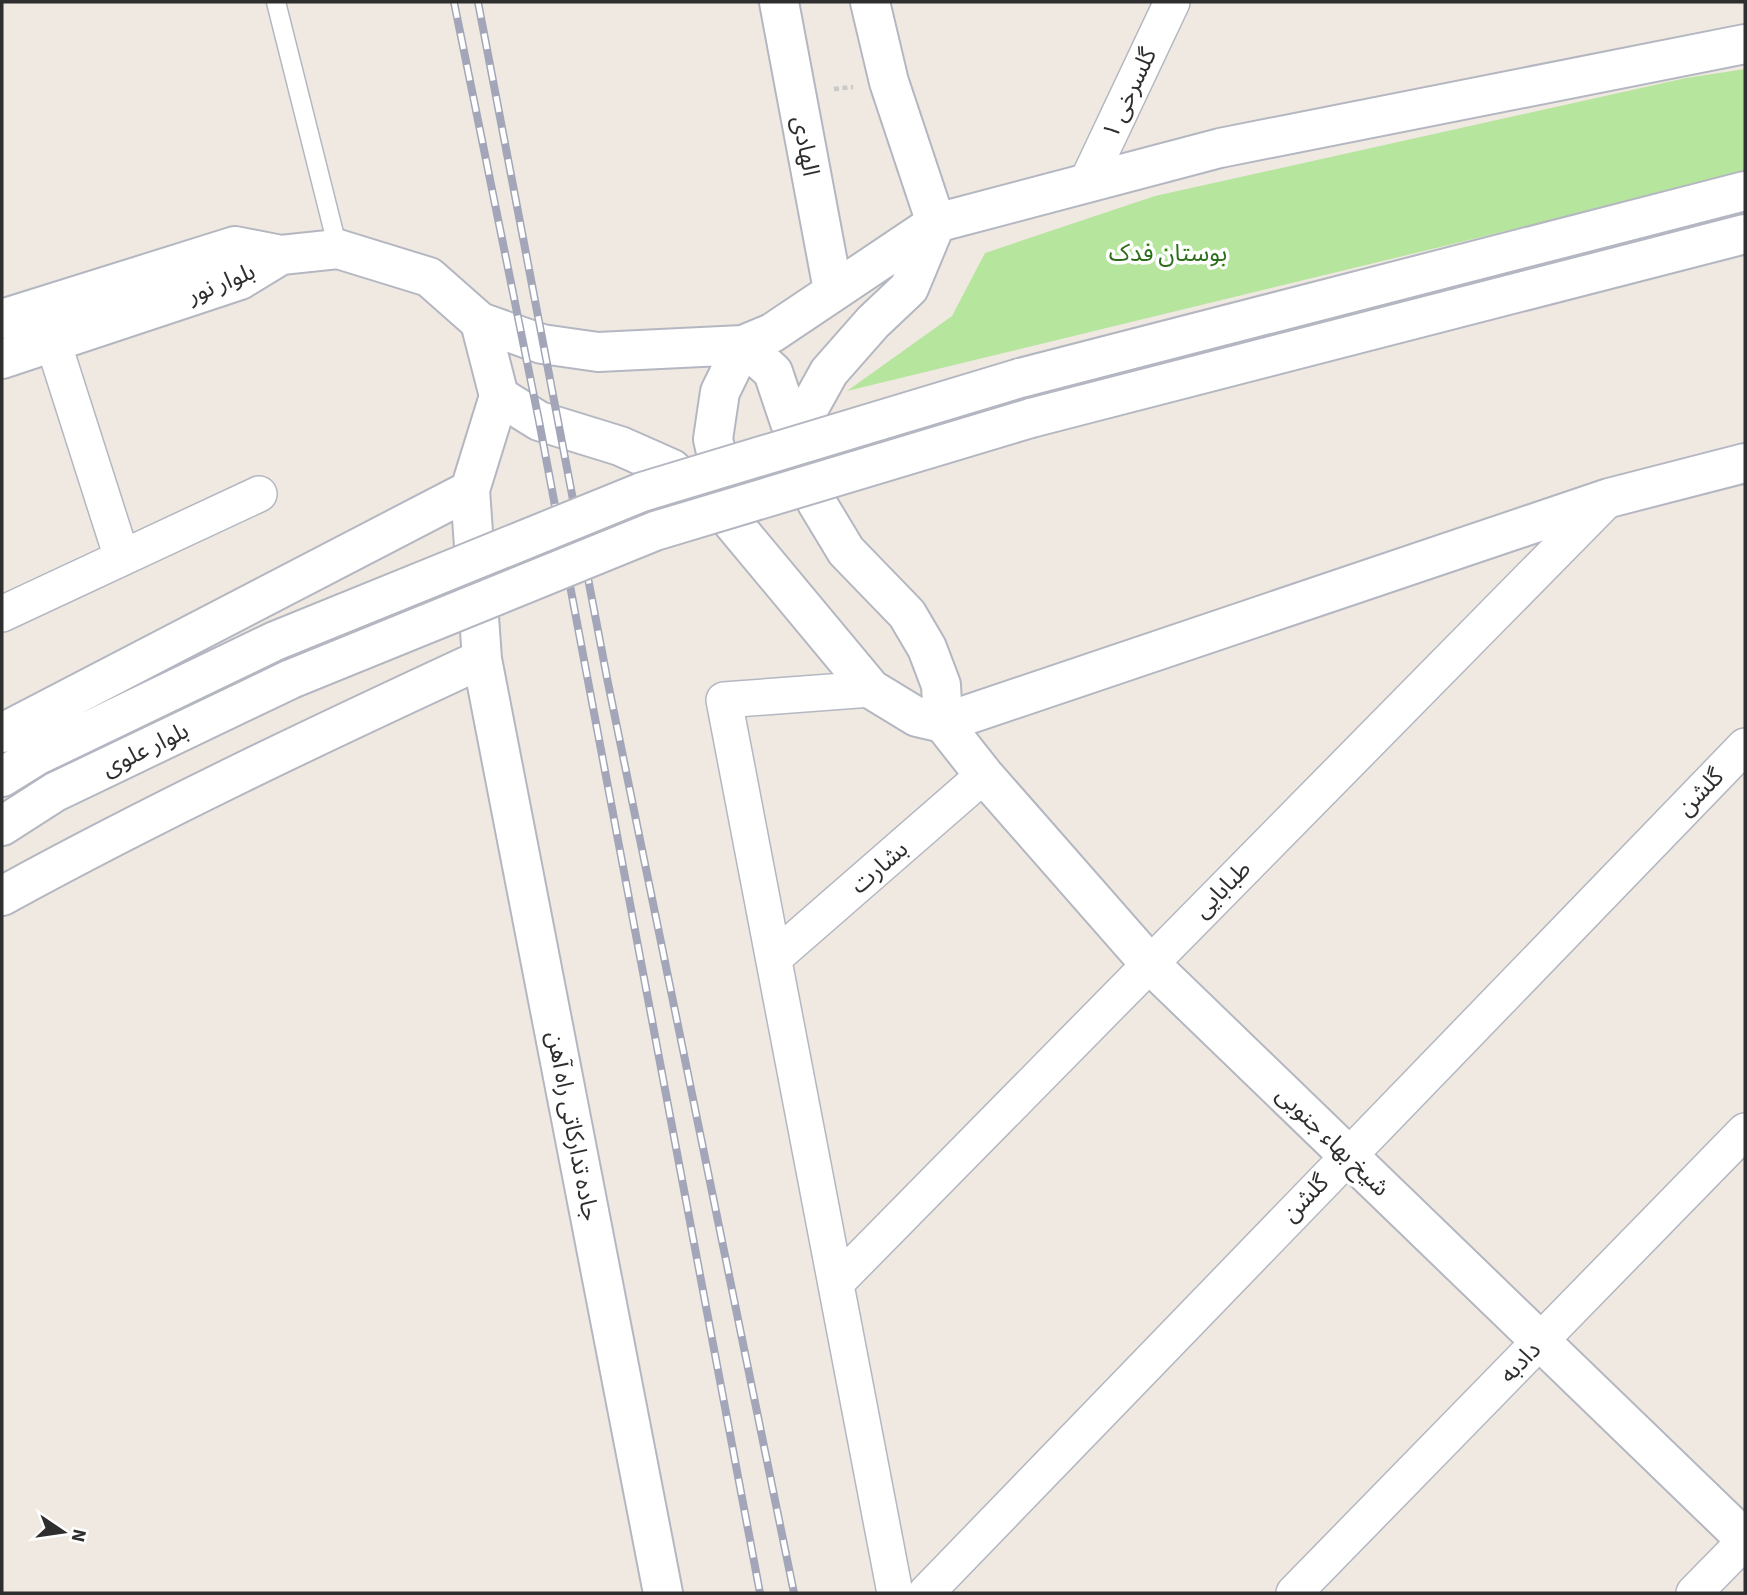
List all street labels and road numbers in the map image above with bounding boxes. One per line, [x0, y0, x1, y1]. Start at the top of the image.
street label: گلسرخی ۱ [1093, 41, 1166, 144]
street label: الهادی [783, 113, 828, 179]
street label: بلوار نور [181, 254, 261, 313]
street label: بلوار علوی [96, 713, 195, 786]
street label: گلشن [1669, 760, 1733, 824]
street label: بشارت [843, 832, 916, 902]
street label: طبابایی [1185, 852, 1259, 926]
street label: جاده تدارکاتی راه آهن [537, 1028, 608, 1224]
street label: شیخ بهاء جنوبی [1268, 1078, 1397, 1205]
street label: گلشن [1274, 1166, 1338, 1230]
street label: دادبه [1492, 1333, 1549, 1391]

